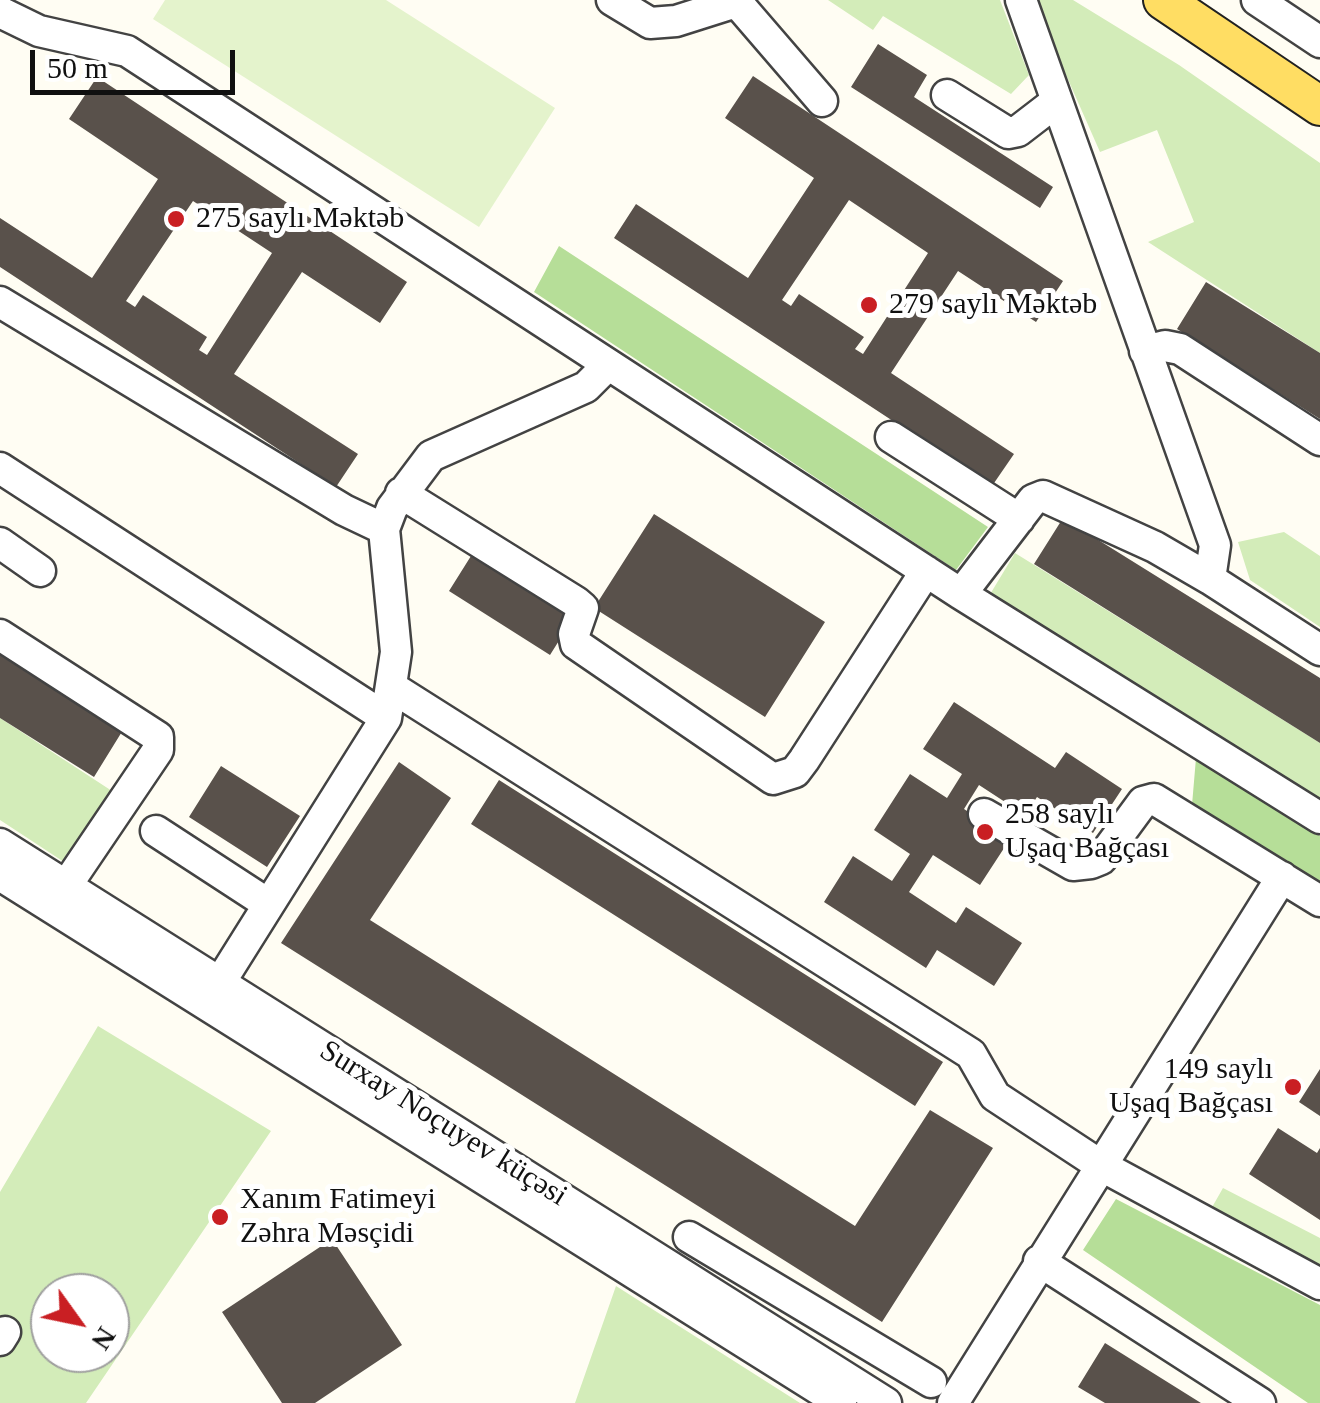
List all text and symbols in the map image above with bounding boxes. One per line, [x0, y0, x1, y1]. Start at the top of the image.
scale bar [35, 30, 240, 92]
text: 50 m [47, 51, 108, 84]
place label: 275 saylı Məktəb [196, 201, 404, 237]
marker: 275 saylı Məktəb [165, 208, 187, 230]
place label: 279 saylı Məktəb [889, 287, 1097, 323]
marker: 279 saylı Məktəb [858, 294, 880, 316]
place label: 258 saylı Uşaq Bağçası [1005, 797, 1169, 868]
marker: 258 saylı Uşaq Bağçası [974, 821, 996, 843]
street label: Surxay Noçuyev küçəsi [313, 1033, 573, 1215]
place label: 149 saylı Uşaq Bağçası [1109, 1052, 1273, 1122]
marker: 149 saylı Uşaq Bağçası [1282, 1076, 1304, 1098]
place label: Xanım Fatimeyi Zəhra Məsçidi [240, 1182, 436, 1252]
marker: Xanım Fatimeyi Zəhra Məsçidi [209, 1206, 231, 1228]
north arrow [30, 1273, 130, 1373]
text: N [85, 1322, 122, 1355]

